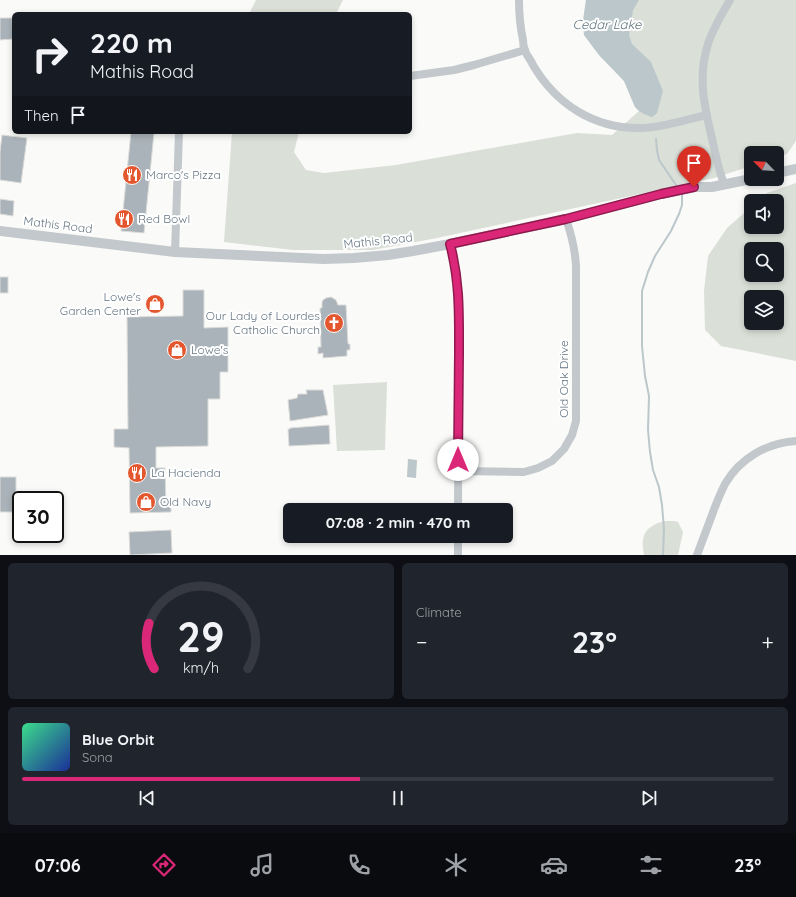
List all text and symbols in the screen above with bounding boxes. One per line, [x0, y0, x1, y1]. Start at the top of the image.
water label: Cedar Lake [573, 16, 642, 32]
text: 220 m [90, 25, 173, 60]
icon: right [24, 28, 76, 80]
text: Mathis Road [90, 60, 194, 83]
icon: arrive [67, 104, 89, 126]
text: Then [24, 106, 59, 125]
pin [677, 146, 711, 187]
north arrow [744, 146, 784, 186]
map controls [744, 146, 784, 330]
icon: arrive [683, 152, 705, 174]
restaurant icon: Marco's Pizza [121, 164, 143, 186]
place label: Marco's Pizza [146, 167, 221, 182]
button: sound [744, 194, 784, 234]
restaurant icon: Red Bowl [113, 208, 135, 230]
place label: Red Bowl [138, 211, 190, 226]
street label: Mathis Road [23, 213, 93, 236]
street label: Mathis Road [343, 229, 413, 252]
button: search [744, 242, 784, 282]
place label: Lowe's Garden Center [60, 289, 141, 318]
button: layers [744, 290, 784, 330]
shop icon: Lowe's Garden Center [144, 293, 166, 315]
place label: Our Lady of Lourdes Catholic Church [206, 308, 320, 337]
church icon: Our Lady of Lourdes Catholic Church [323, 312, 345, 334]
shop icon: Lowe's [166, 339, 188, 361]
street label: Old Oak Drive [556, 340, 571, 418]
place label: Lowe's [191, 342, 229, 357]
position arrow [437, 439, 479, 481]
restaurant icon: La Hacienda [126, 462, 148, 484]
place label: La Hacienda [151, 465, 221, 480]
speed limit sign: 30 [12, 491, 64, 543]
shop icon: Old Navy [135, 491, 157, 513]
place label: Old Navy [160, 494, 211, 509]
text: 07:08 · 2 min · 470 m [326, 513, 470, 532]
text: Climate [416, 604, 462, 620]
text: 29 [177, 610, 225, 662]
text: 23° [572, 623, 617, 661]
text: − [416, 628, 427, 656]
text: + [762, 628, 774, 656]
text: km/h [183, 659, 219, 677]
text: Blue Orbit [82, 730, 155, 749]
text: Sona [82, 749, 113, 765]
icon: previous [136, 787, 158, 809]
icon: pause [387, 787, 409, 809]
icon: next [638, 787, 660, 809]
icon: directions [150, 851, 178, 879]
icon: music [248, 851, 276, 879]
icon: phone [345, 851, 373, 879]
icon: climate [442, 851, 470, 879]
icon: car [540, 851, 568, 879]
icon: filters [637, 851, 665, 879]
text: 07:06 [35, 854, 81, 877]
text: 23° [734, 854, 761, 877]

